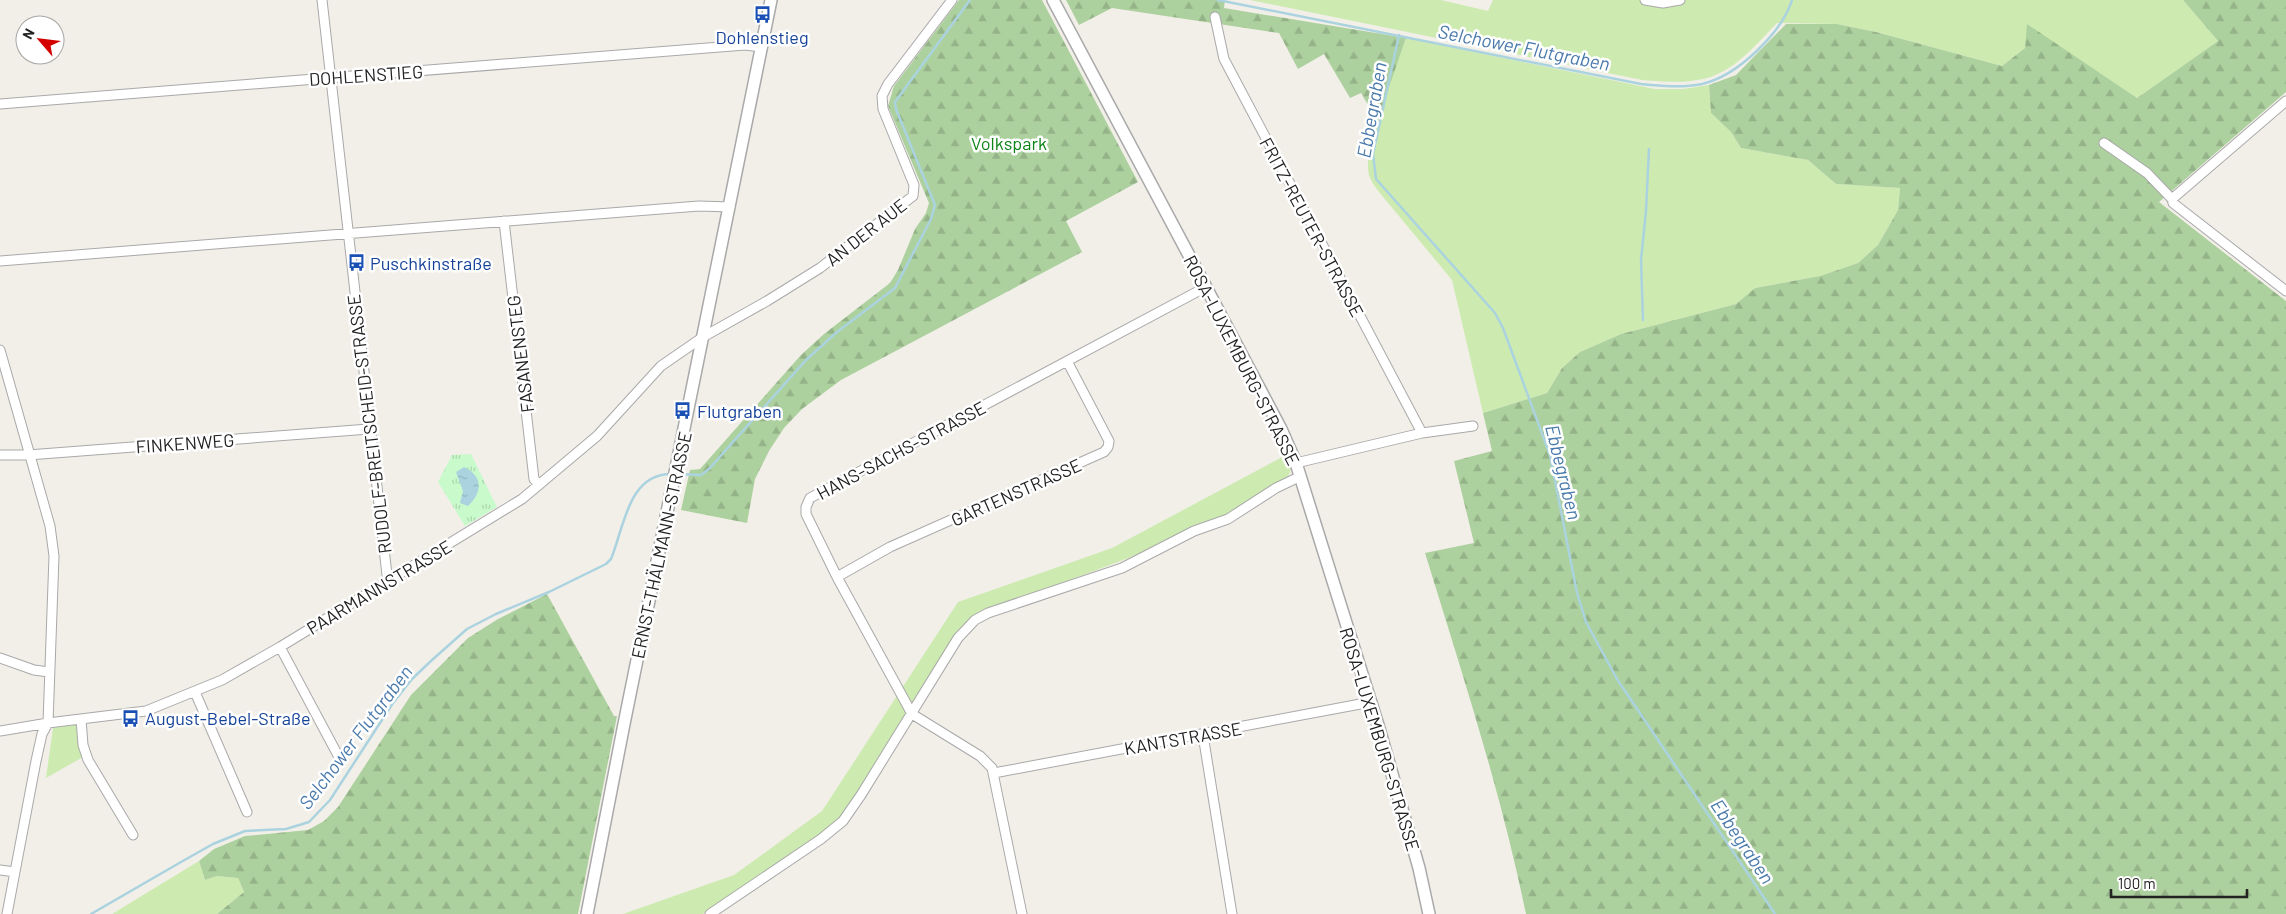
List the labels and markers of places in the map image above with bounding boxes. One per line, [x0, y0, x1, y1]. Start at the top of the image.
bus stop icon: Dohlenstieg [752, 4, 772, 24]
place label: Dohlenstieg [715, 26, 809, 48]
place label: Puschkinstraße [370, 252, 492, 274]
bus stop icon: Puschkinstraße [346, 253, 366, 273]
place label: Flutgraben [697, 400, 782, 422]
bus stop icon: Flutgraben [673, 401, 693, 421]
place label: August-Bebel-Straße [145, 707, 311, 729]
bus stop icon: August-Bebel-Straße [121, 708, 141, 728]

